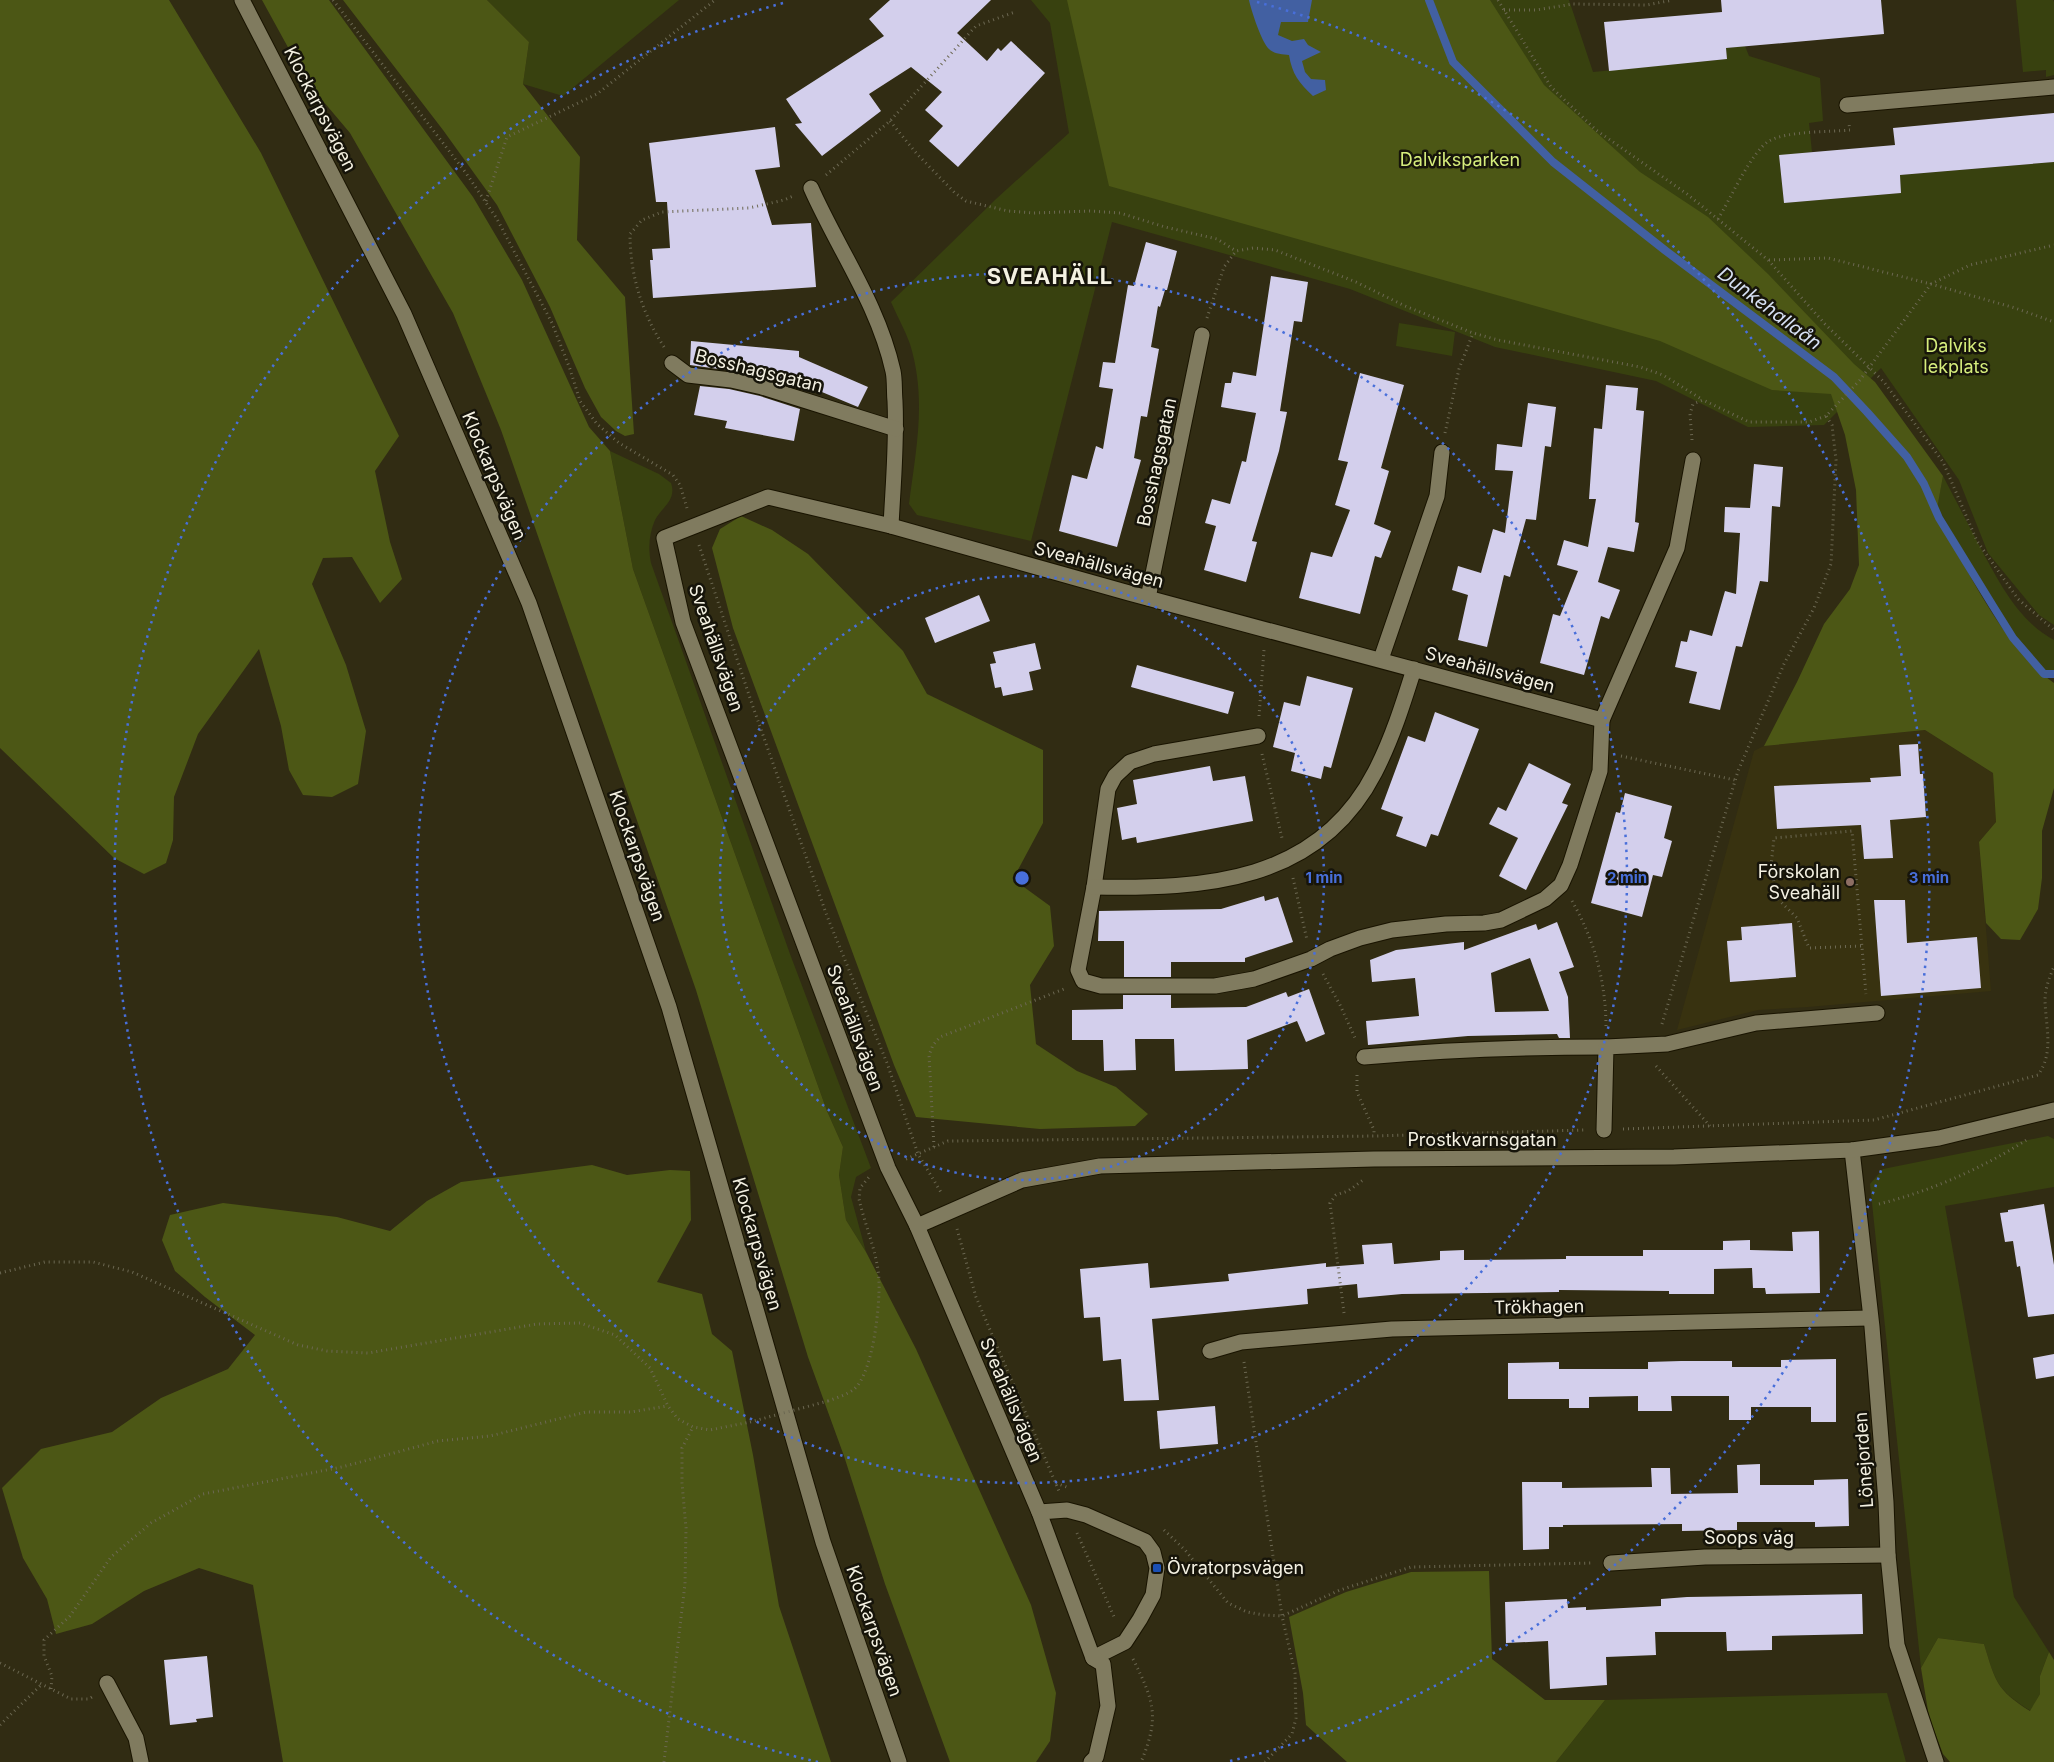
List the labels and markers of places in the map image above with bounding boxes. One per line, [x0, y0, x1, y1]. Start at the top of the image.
place label: Förskolan Sveahäll [1758, 861, 1840, 903]
centre of rings [1013, 869, 1031, 887]
marker: Förskolan Sveahäll [1844, 876, 1856, 888]
place label: Övratorpsvägen [1167, 1556, 1304, 1578]
marker: Övratorpsvägen [1151, 1562, 1163, 1574]

